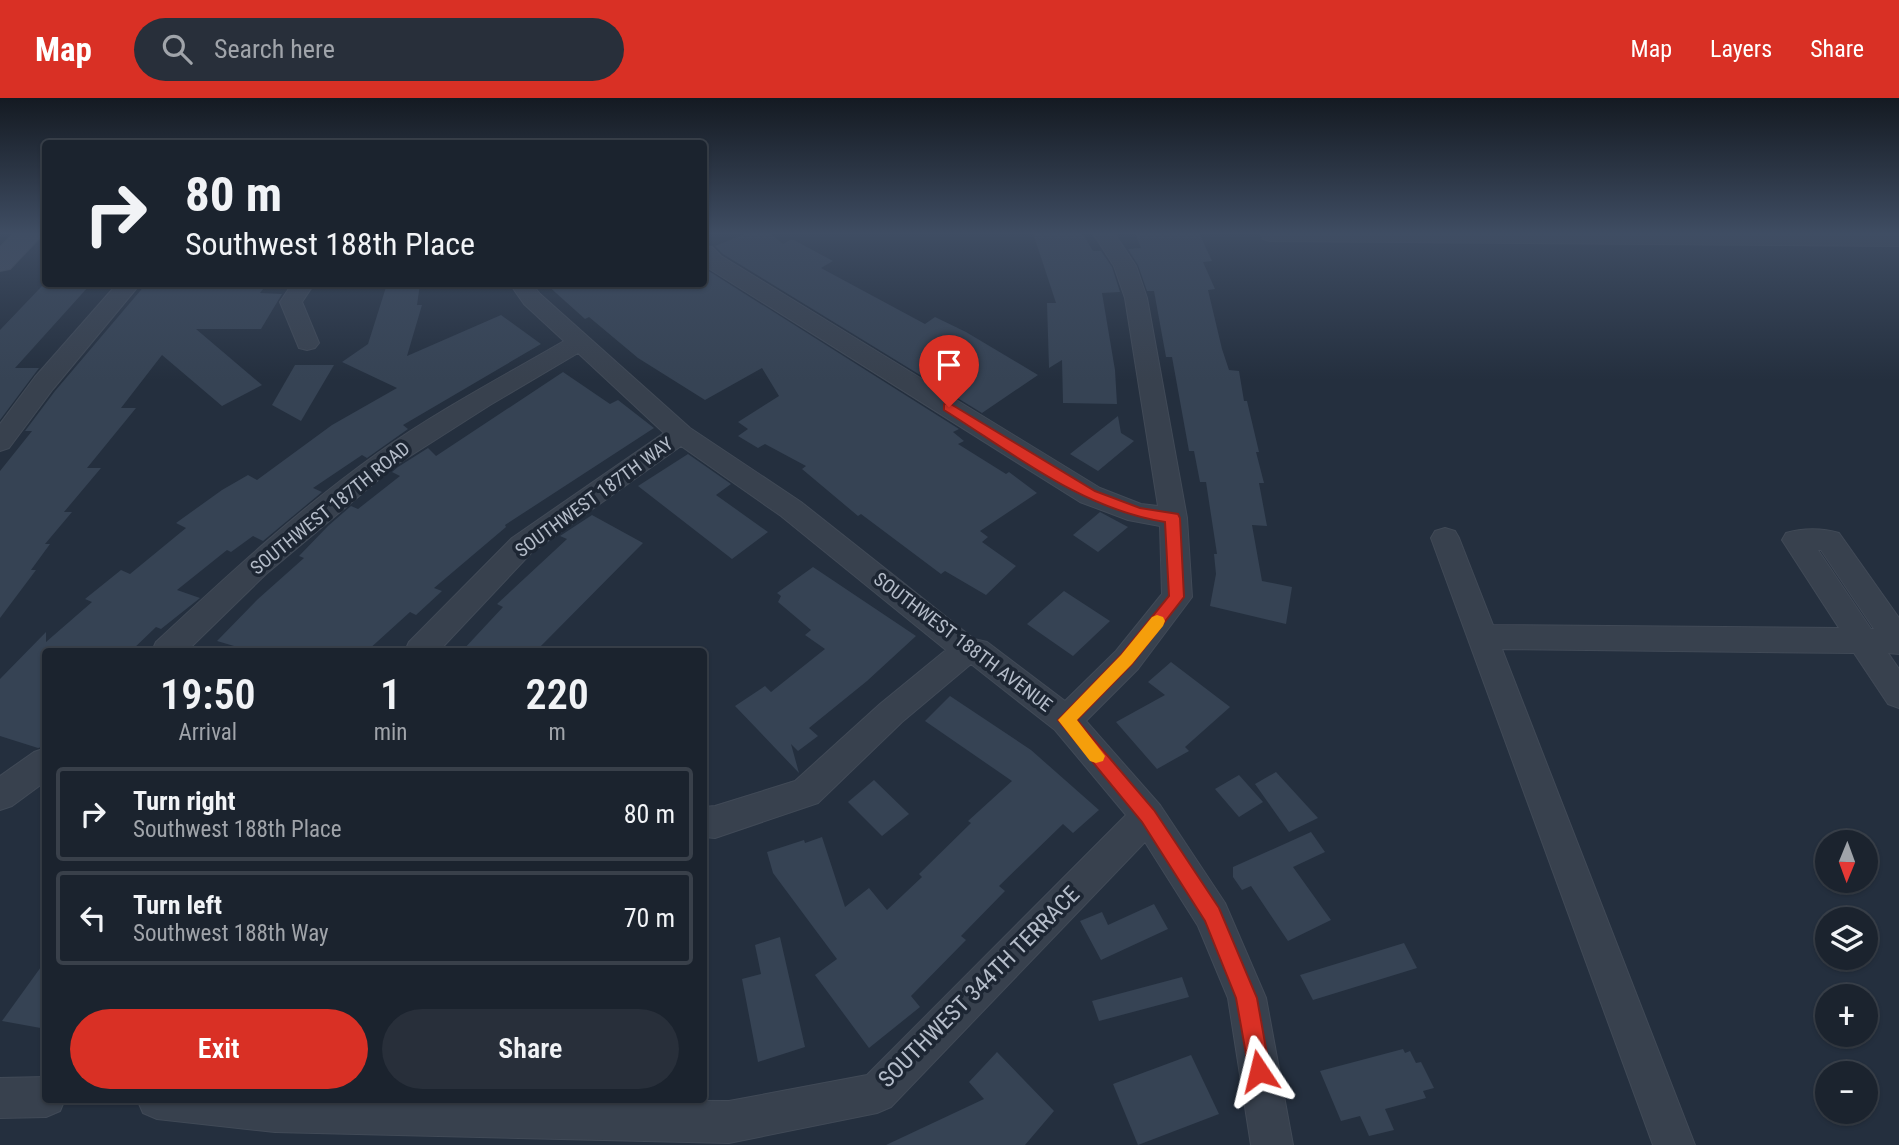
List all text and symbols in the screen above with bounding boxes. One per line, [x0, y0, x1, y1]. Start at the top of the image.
search box [134, 18, 624, 81]
text: Map [35, 30, 92, 69]
icon: search [158, 30, 196, 68]
text: Search here [214, 34, 335, 64]
text: Map [1631, 35, 1672, 63]
text: Layers [1710, 35, 1772, 63]
text: Share [1810, 35, 1864, 63]
text: 80 m [185, 166, 282, 223]
icon: right [70, 168, 161, 259]
text: Southwest 188th Place [185, 225, 475, 263]
pin [919, 335, 979, 407]
icon: arrive [930, 346, 968, 384]
street label: SOUTHWEST 187TH WAY [511, 432, 677, 562]
street label: SOUTHWEST 187TH ROAD [246, 437, 414, 579]
street label: SOUTHWEST 188TH AVENUE [869, 567, 1057, 717]
text: 19:50 [160, 670, 256, 719]
text: 1 [380, 670, 401, 719]
text: 220 [526, 670, 589, 719]
text: Arrival [179, 719, 237, 746]
text: min [374, 719, 407, 746]
text: m [549, 719, 566, 746]
text: Turn right [133, 786, 235, 816]
icon: right [74, 795, 112, 833]
text: 80 m [624, 799, 675, 829]
text: Southwest 188th Place [133, 816, 342, 843]
north arrow [1815, 830, 1878, 892]
map controls [1815, 830, 1878, 1124]
street label: SOUTHWEST 344TH TERRACE [873, 881, 1085, 1093]
text: Turn left [133, 890, 222, 920]
icon: left [74, 899, 112, 937]
text: 70 m [624, 903, 675, 933]
button: layers [1815, 907, 1878, 970]
text: Southwest 188th Way [133, 920, 329, 947]
button: + [1815, 984, 1878, 1047]
button: Exit [70, 1009, 368, 1089]
button: Share [382, 1009, 679, 1089]
position arrow [1222, 1034, 1296, 1108]
button: − [1815, 1061, 1878, 1124]

